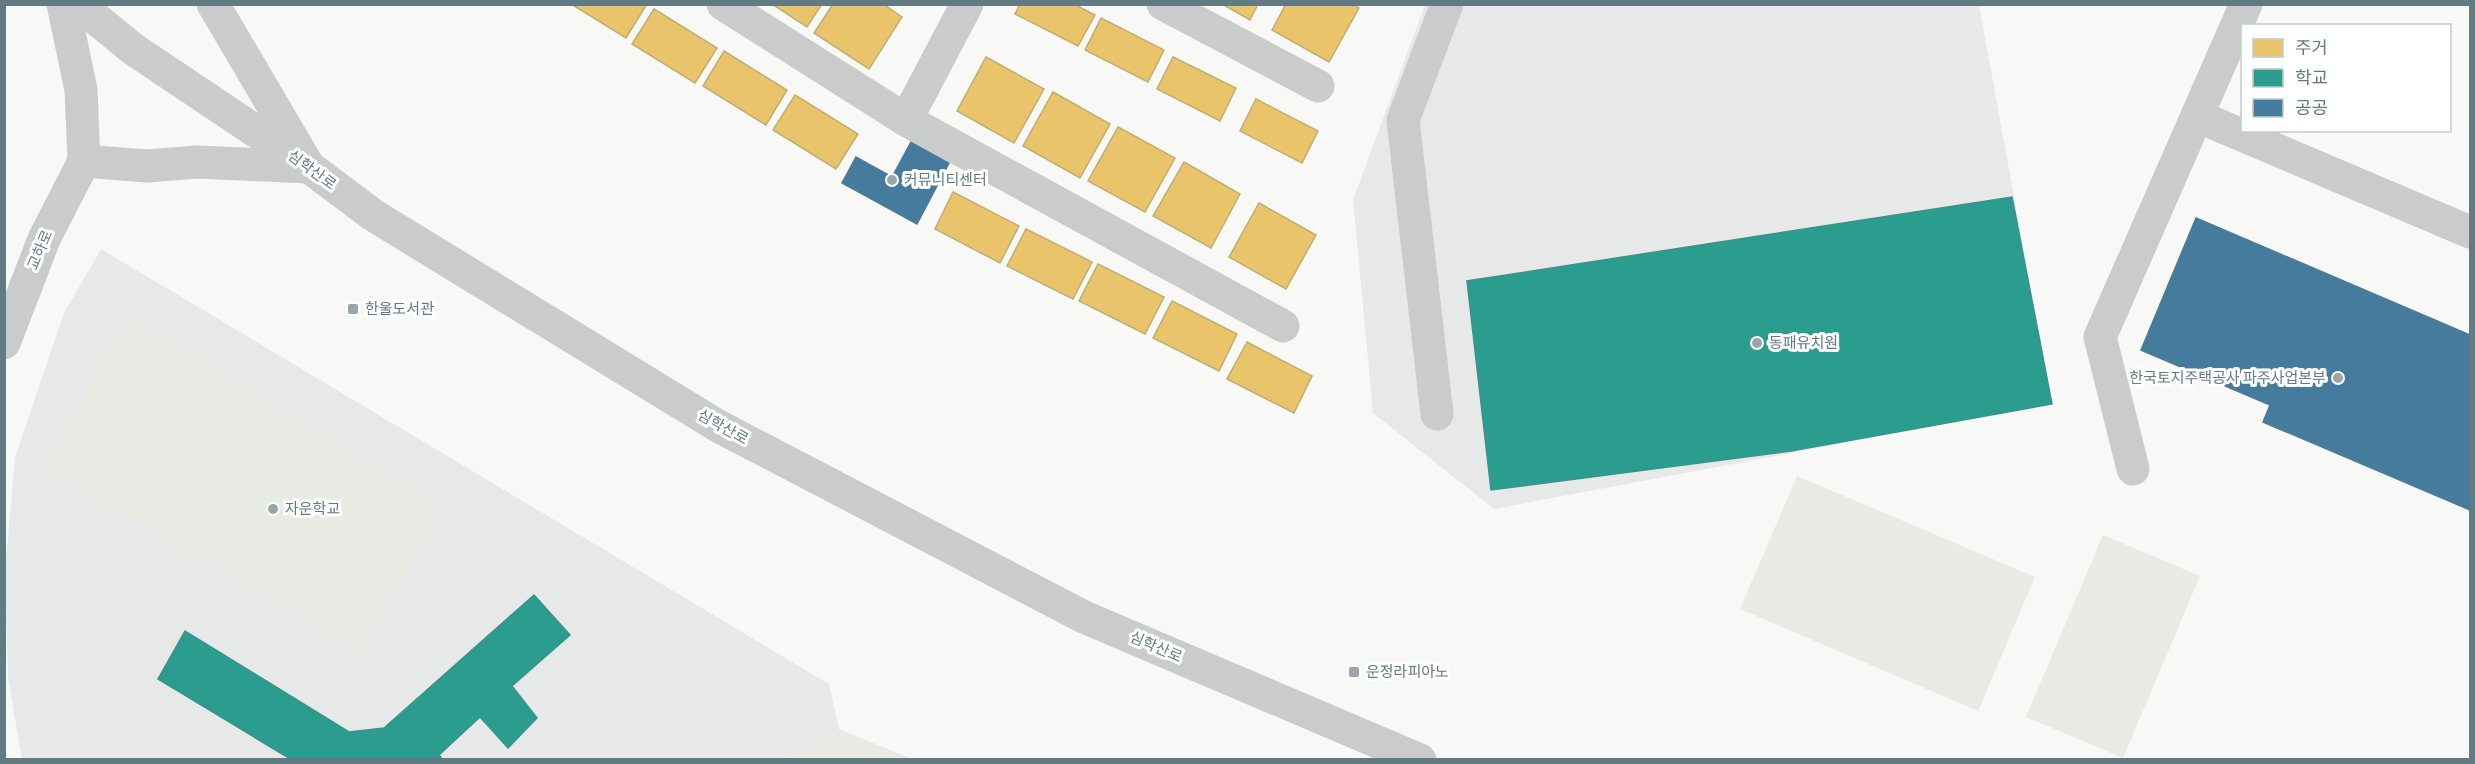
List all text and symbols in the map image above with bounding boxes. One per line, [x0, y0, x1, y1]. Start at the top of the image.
legend [2241, 24, 2451, 132]
text: 주거 [2295, 37, 2328, 58]
text: 학교 [2295, 67, 2328, 88]
text: 공공 [2295, 97, 2328, 118]
street label: 심학산로 [284, 146, 340, 194]
place label: 커뮤니티센터 [904, 171, 987, 189]
marker: 커뮤니티센터 [885, 173, 899, 187]
street label: 교하로 [24, 227, 56, 273]
place label: 한울도서관 [365, 300, 434, 318]
marker: 한울도서관 [346, 302, 360, 316]
place label: 동패유치원 [1769, 334, 1838, 352]
marker: 동패유치원 [1750, 336, 1764, 350]
place label: 한국토지주택공사 파주사업본부 [2129, 369, 2326, 387]
marker: 한국토지주택공사 파주사업본부 [2331, 371, 2345, 385]
street label: 심학산로 [694, 406, 752, 448]
place label: 자운학교 [285, 500, 340, 518]
marker: 자운학교 [266, 502, 280, 516]
street label: 심학산로 [1127, 628, 1185, 666]
place label: 운정라피아노 [1366, 663, 1449, 681]
marker: 운정라피아노 [1347, 665, 1361, 679]

